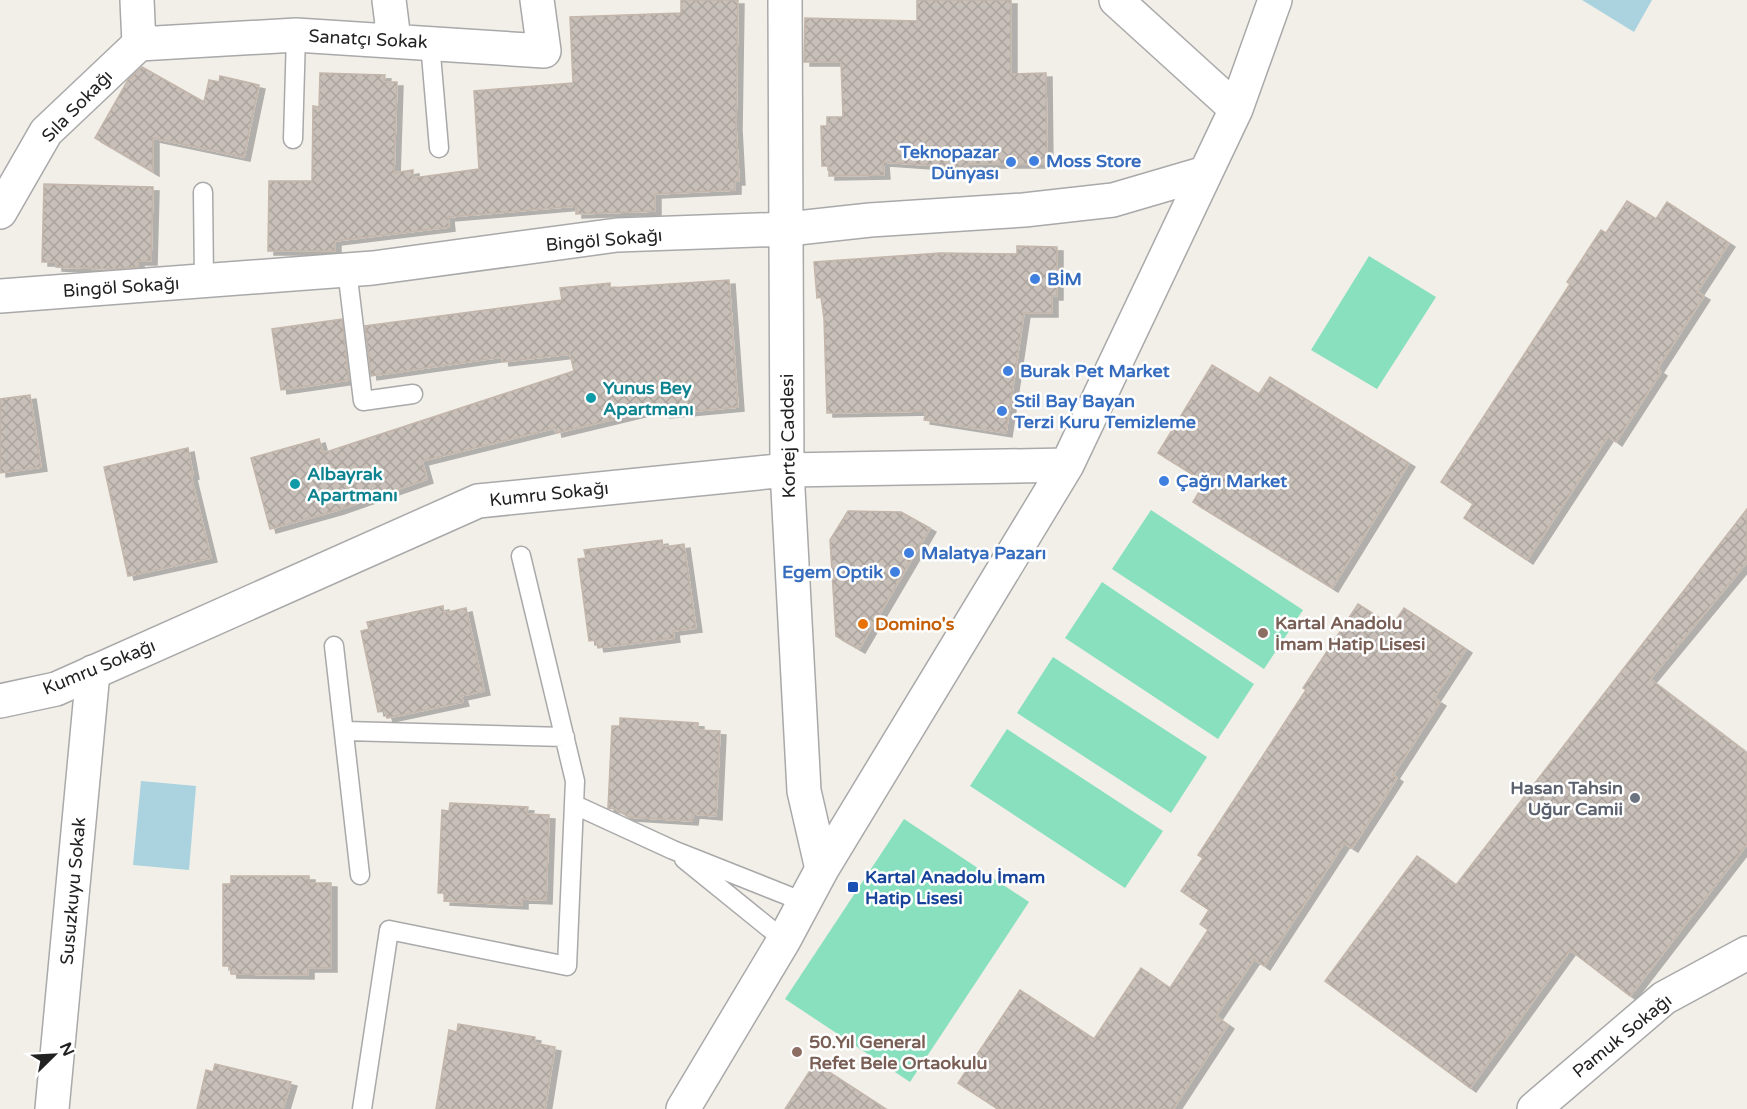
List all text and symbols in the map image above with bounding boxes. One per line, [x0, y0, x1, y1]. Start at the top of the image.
street label: Sanatçı Sokak [308, 25, 428, 53]
street label: Sıla Sokağı [37, 65, 117, 147]
place label: Teknopazar Dünyası [899, 141, 1000, 184]
place label: Moss Store [1046, 150, 1141, 172]
marker: Moss Store [1027, 154, 1041, 168]
marker: Teknopazar Dünyası [1004, 155, 1018, 169]
street label: Bingöl Sokağı [545, 224, 663, 256]
place label: BİM [1047, 268, 1082, 290]
street label: Bingöl Sokağı [62, 272, 180, 302]
marker: BİM [1028, 272, 1042, 286]
place label: Burak Pet Market [1020, 360, 1170, 382]
marker: Burak Pet Market [1001, 364, 1015, 378]
street label: Kortej Caddesi [776, 373, 800, 499]
place label: Yunus Bey Apartmanı [603, 377, 694, 420]
place label: Stil Bay Bayan Terzi Kuru Temizleme [1013, 390, 1196, 433]
marker: Yunus Bey Apartmanı [584, 391, 598, 405]
marker: Stil Bay Bayan Terzi Kuru Temizleme [995, 404, 1009, 418]
place label: Albayrak Apartmanı [307, 463, 398, 506]
place label: Çağrı Market [1176, 470, 1287, 492]
marker: Çağrı Market [1157, 474, 1171, 488]
marker: Albayrak Apartmanı [288, 477, 302, 491]
street label: Kumru Sokağı [488, 477, 610, 511]
place label: Malatya Pazarı [921, 542, 1046, 564]
marker: Malatya Pazarı [902, 546, 916, 560]
place label: Egem Optik [782, 561, 883, 583]
marker: Egem Optik [888, 565, 902, 579]
place label: Kartal Anadolu İmam Hatip Lisesi [1275, 612, 1425, 655]
place label: Domino's [875, 613, 955, 635]
marker: Domino's [856, 617, 870, 631]
marker: Kartal Anadolu İmam Hatip Lisesi [1256, 626, 1270, 640]
street label: Kumru Sokağı [39, 634, 159, 700]
place label: Hasan Tahsin Uğur Camii [1510, 777, 1623, 820]
marker: Hasan Tahsin Uğur Camii [1628, 791, 1642, 805]
street label: Susuzkuyu Sokak [56, 816, 90, 966]
place label: Kartal Anadolu İmam Hati̇p Li̇sesi̇ [865, 866, 1045, 909]
marker: Kartal Anadolu İmam Hati̇p Li̇sesi̇ [846, 880, 860, 894]
street label: Pamuk Sokağı [1568, 989, 1676, 1083]
north arrow [24, 1025, 84, 1085]
place label: 50.Yıl General Refet Bele Ortaokulu [809, 1031, 988, 1074]
text: N [55, 1039, 79, 1059]
marker: 50.Yıl General Refet Bele Ortaokulu [790, 1045, 804, 1059]

